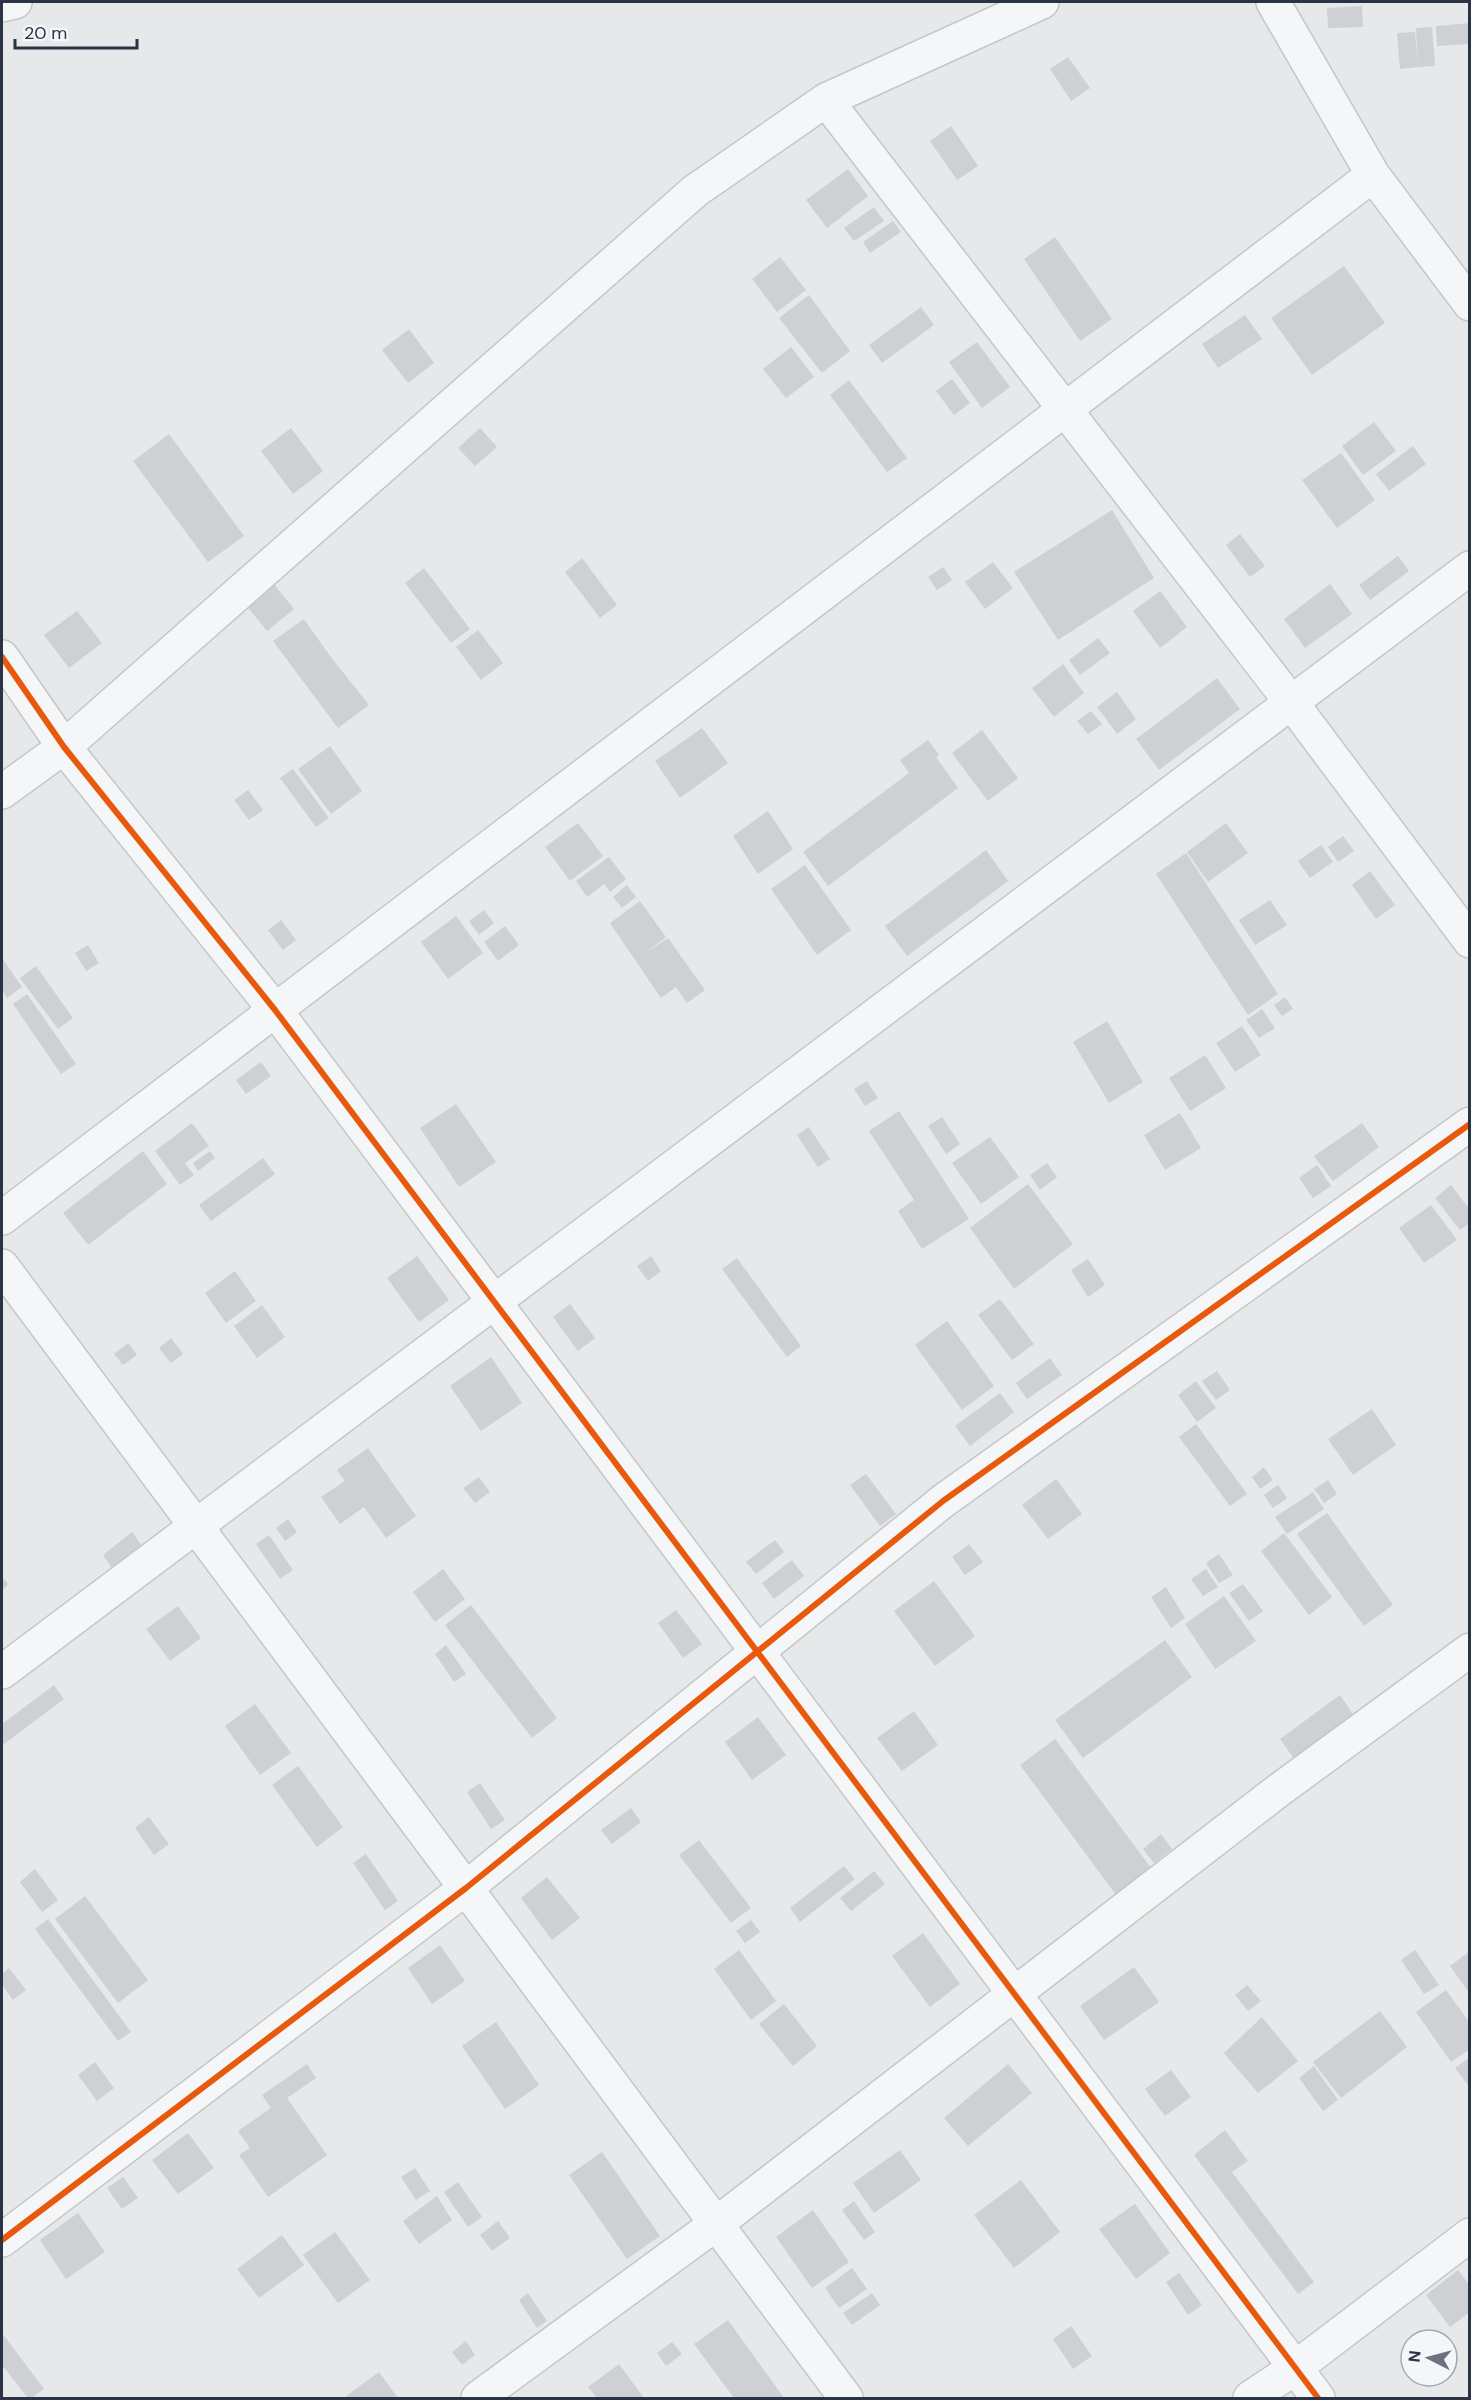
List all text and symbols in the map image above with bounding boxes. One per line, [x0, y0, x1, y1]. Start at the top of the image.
scale bar [15, 12, 136, 50]
text: 20 m [24, 21, 67, 45]
north arrow [1399, 2328, 1459, 2388]
text: N [1404, 2350, 1426, 2363]

